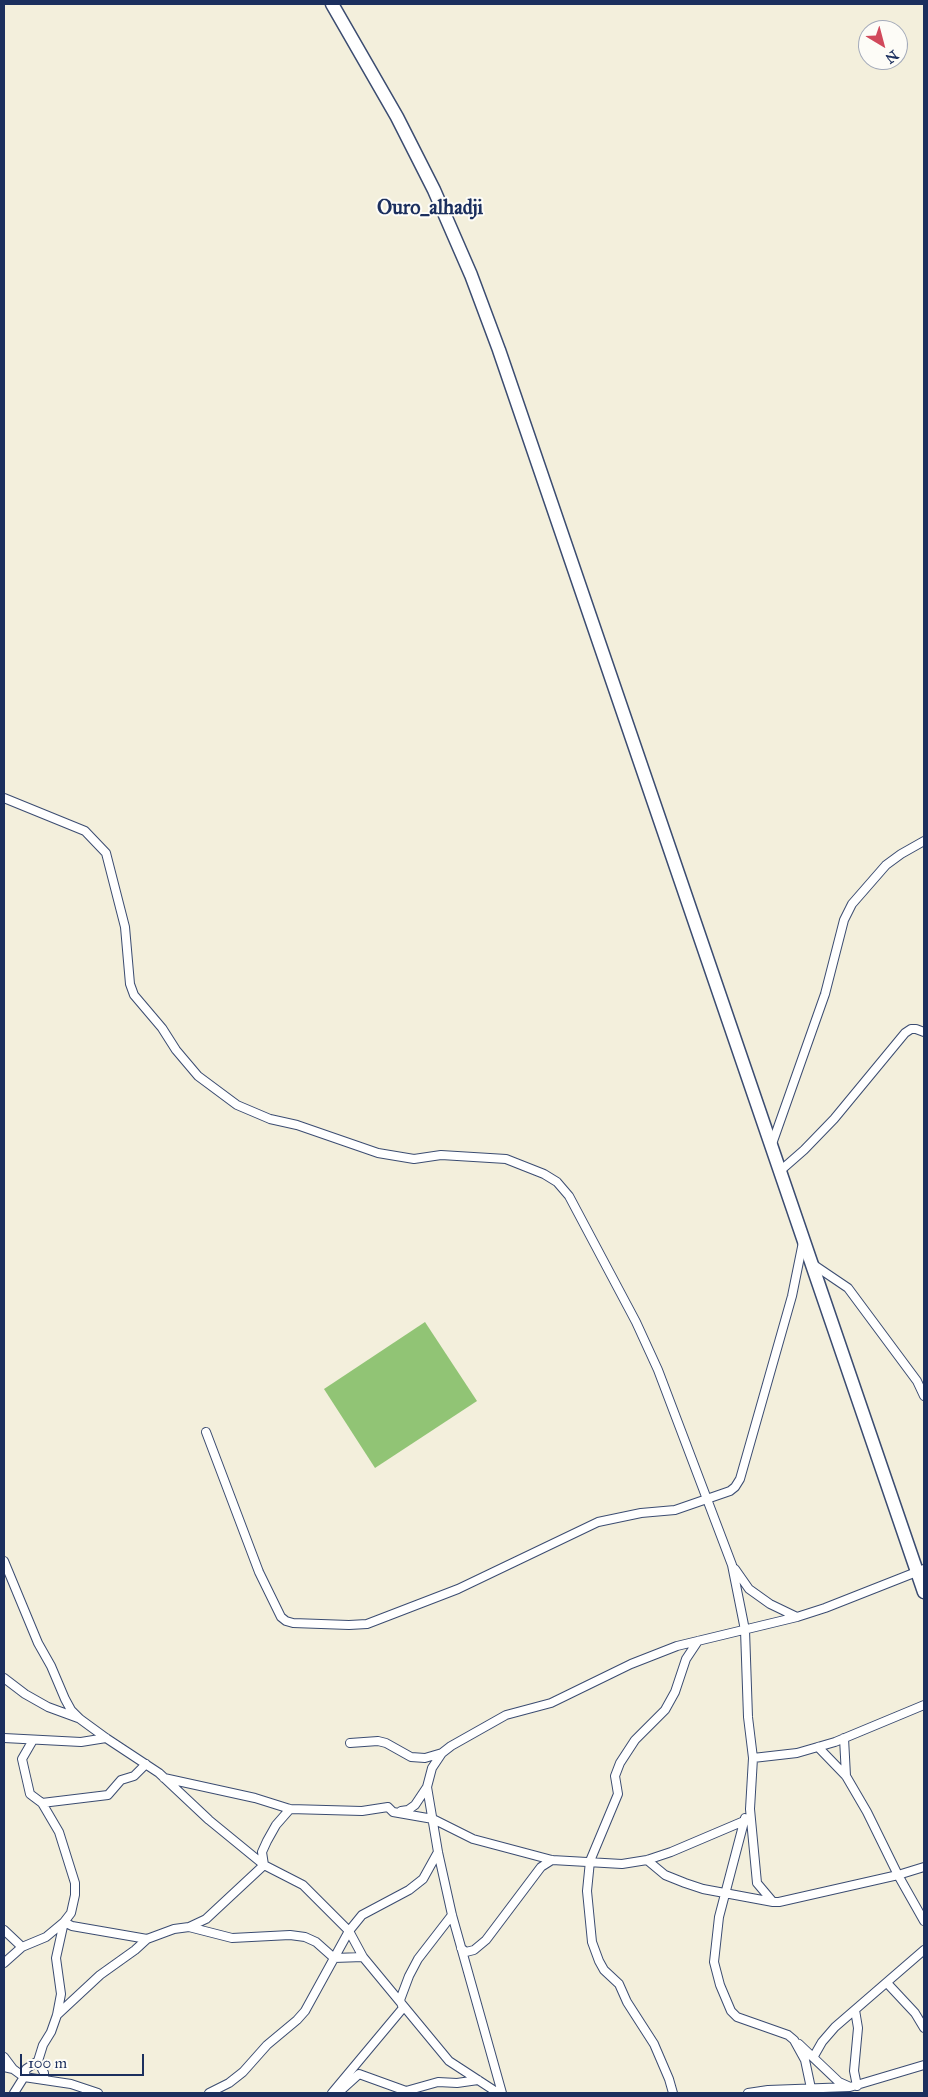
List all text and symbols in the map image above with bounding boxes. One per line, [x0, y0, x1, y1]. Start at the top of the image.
north arrow [858, 20, 908, 70]
text: N [882, 46, 902, 67]
district label: Ouro_alhadji [377, 197, 483, 221]
scale bar [22, 2044, 146, 2076]
text: 100 m [28, 2054, 67, 2072]

